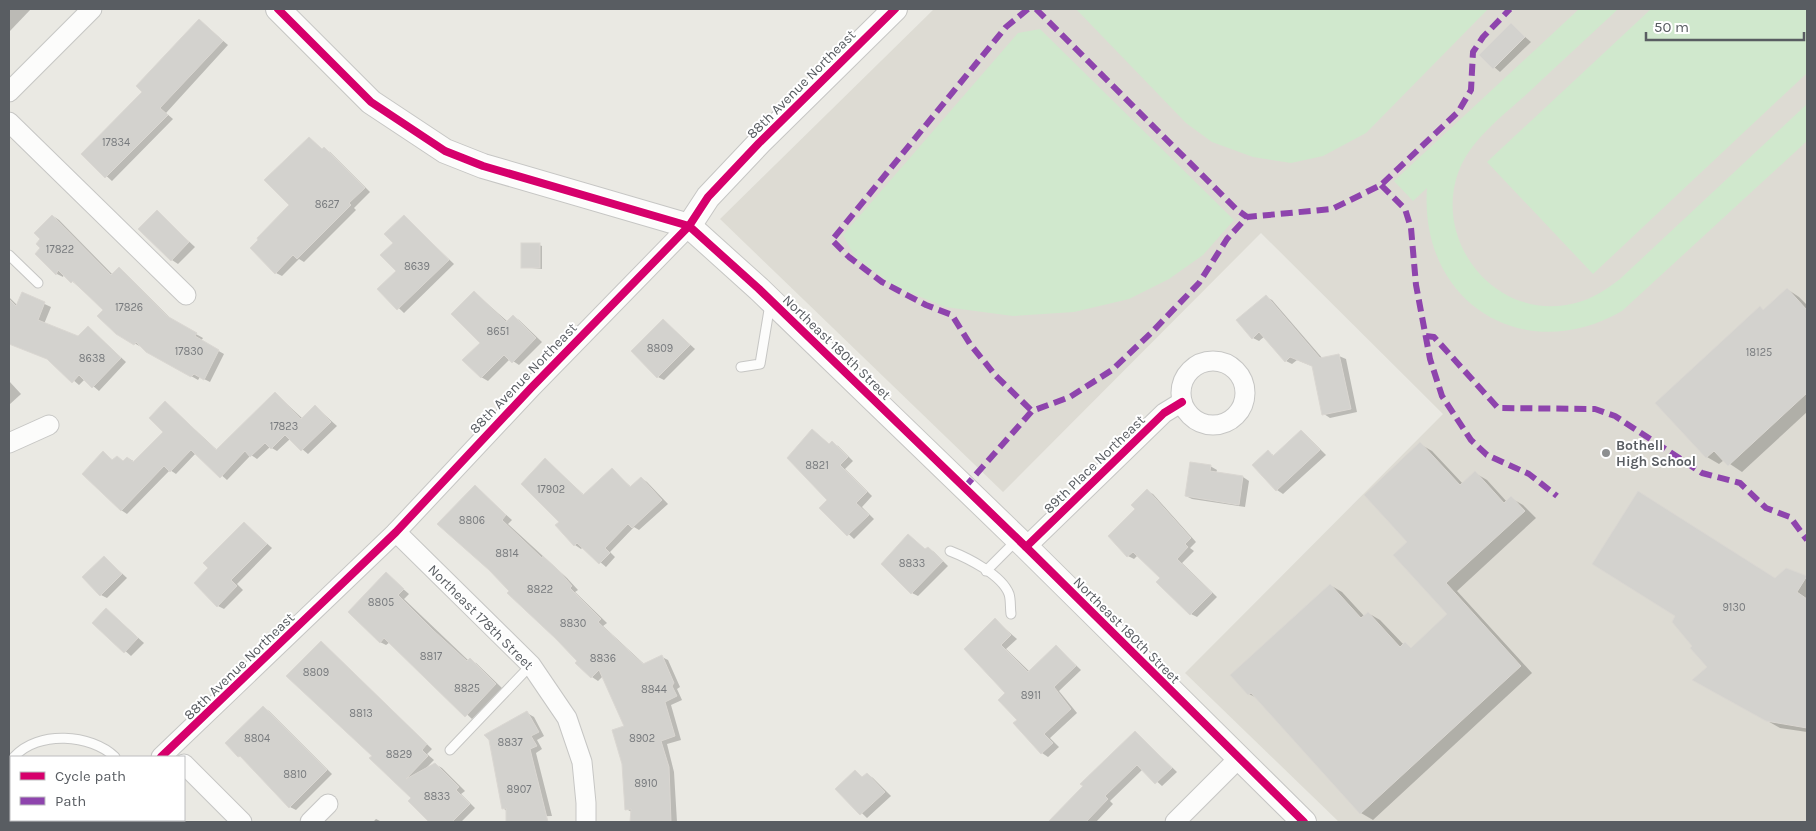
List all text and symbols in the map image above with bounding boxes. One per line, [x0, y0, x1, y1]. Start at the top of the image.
scale bar [1646, 10, 1804, 42]
text: 50 m [1654, 18, 1689, 36]
street label: 88th Avenue Northeast [743, 26, 859, 142]
house number: 17834 [102, 136, 130, 149]
house number: 8627 [315, 198, 339, 211]
house number: 17822 [46, 243, 74, 256]
house number: 8639 [404, 260, 430, 273]
street label: Northeast 180th Street [779, 291, 894, 403]
house number: 17826 [115, 301, 143, 314]
street label: 88th Avenue Northeast [466, 320, 581, 437]
house number: 8651 [487, 325, 509, 338]
house number: 8809 [647, 342, 673, 355]
house number: 17830 [175, 345, 203, 358]
house number: 18125 [1746, 346, 1772, 359]
house number: 8638 [79, 352, 105, 365]
street label: 89th Place Northeast [1040, 412, 1149, 517]
house number: 17823 [270, 420, 298, 433]
place label: Bothell High School [1616, 437, 1696, 470]
marker: Bothell High School [1600, 447, 1612, 459]
house number: 8821 [805, 459, 829, 472]
house number: 17902 [537, 483, 565, 496]
house number: 8806 [459, 514, 485, 527]
house number: 8814 [495, 547, 519, 560]
house number: 8833 [899, 557, 925, 570]
street label: Northeast 178th Street [424, 561, 537, 674]
street label: Northeast 180th Street [1070, 573, 1184, 687]
house number: 8822 [527, 583, 553, 596]
house number: 8805 [368, 596, 394, 609]
house number: 9130 [1722, 601, 1746, 614]
street label: 88th Avenue Northeast [181, 609, 298, 724]
house number: 8830 [560, 617, 586, 630]
house number: 8817 [420, 650, 442, 663]
house number: 8836 [590, 652, 616, 665]
house number: 8809 [303, 666, 329, 679]
house number: 8825 [454, 682, 480, 695]
house number: 8844 [641, 683, 667, 696]
house number: 8911 [1021, 689, 1041, 702]
house number: 8813 [349, 707, 373, 720]
house number: 8804 [244, 732, 270, 745]
house number: 8902 [629, 732, 655, 745]
house number: 8837 [497, 736, 523, 749]
house number: 8829 [386, 748, 412, 761]
legend [10, 756, 185, 821]
text: Cycle path [55, 767, 126, 785]
house number: 8810 [283, 768, 307, 781]
house number: 8910 [634, 777, 658, 790]
house number: 8907 [507, 783, 531, 796]
house number: 8833 [424, 790, 450, 803]
text: Path [55, 792, 86, 810]

